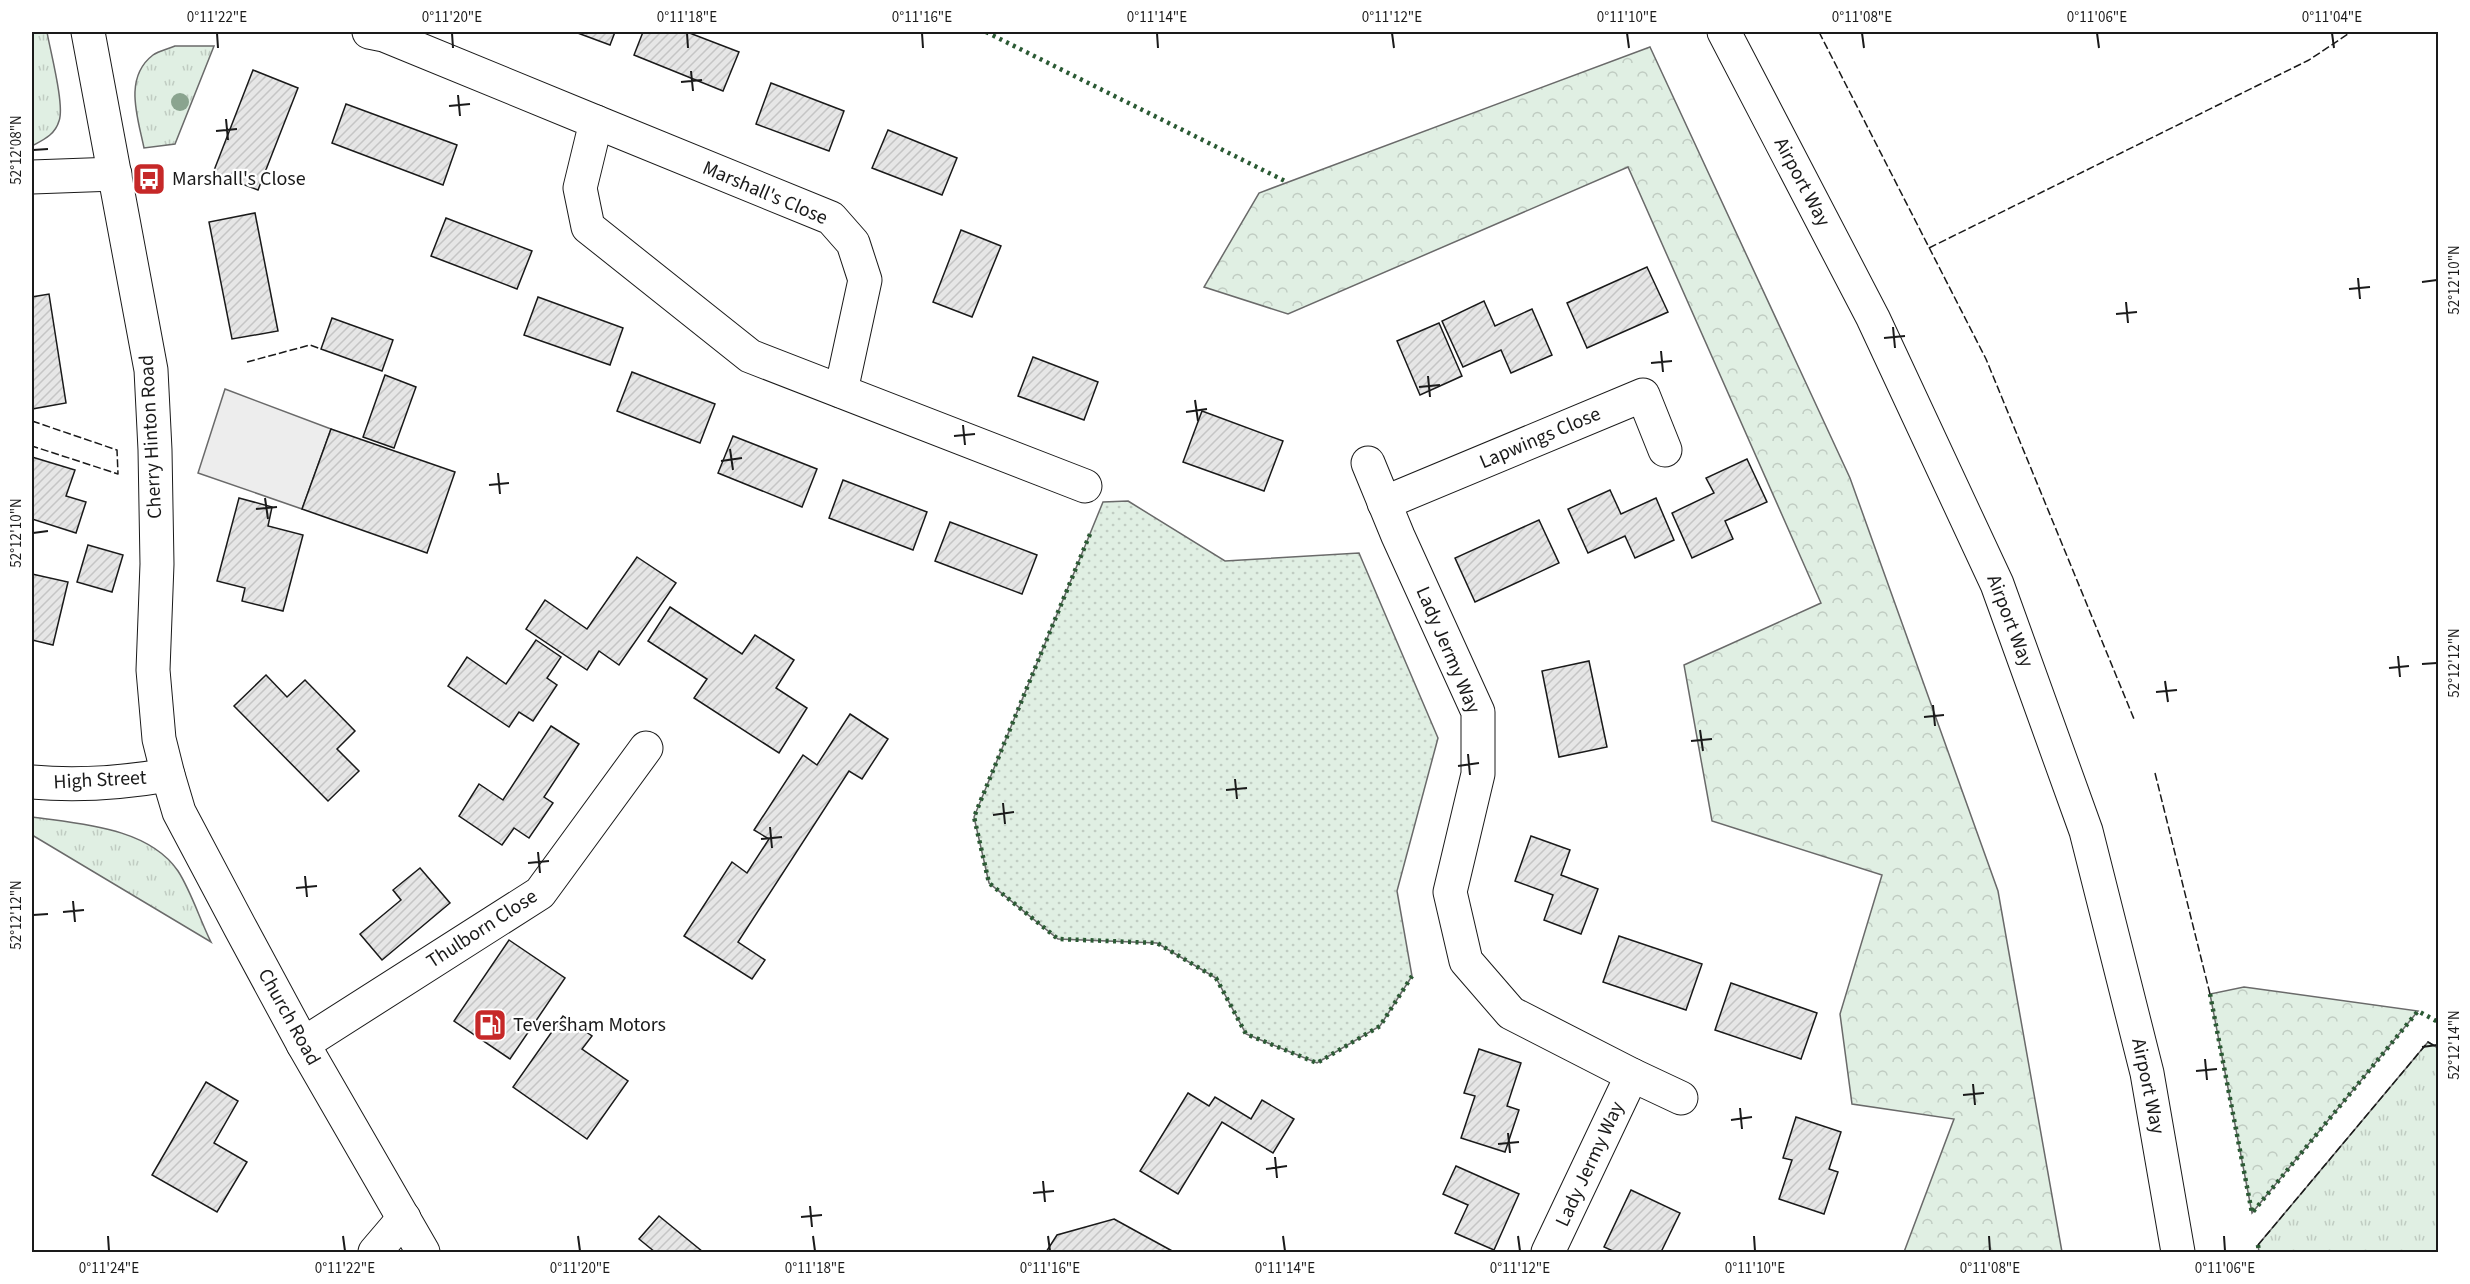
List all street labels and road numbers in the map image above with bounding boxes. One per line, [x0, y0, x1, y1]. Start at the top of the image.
street label: Airport Way [1767, 133, 1837, 232]
street label: Marshall's Close [698, 154, 832, 232]
street label: Cherry Hinton Road [133, 354, 169, 520]
street label: Lapwings Close [1475, 400, 1605, 476]
street label: Airport Way [1980, 571, 2041, 672]
street label: Lady Jermy Way [1409, 582, 1488, 718]
street label: High Street [53, 764, 147, 796]
street label: Thulborn Close [421, 883, 543, 975]
street label: Church Road [251, 963, 327, 1071]
street label: Airport Way [2124, 1036, 2172, 1137]
street label: Lady Jermy Way [1549, 1096, 1632, 1231]

